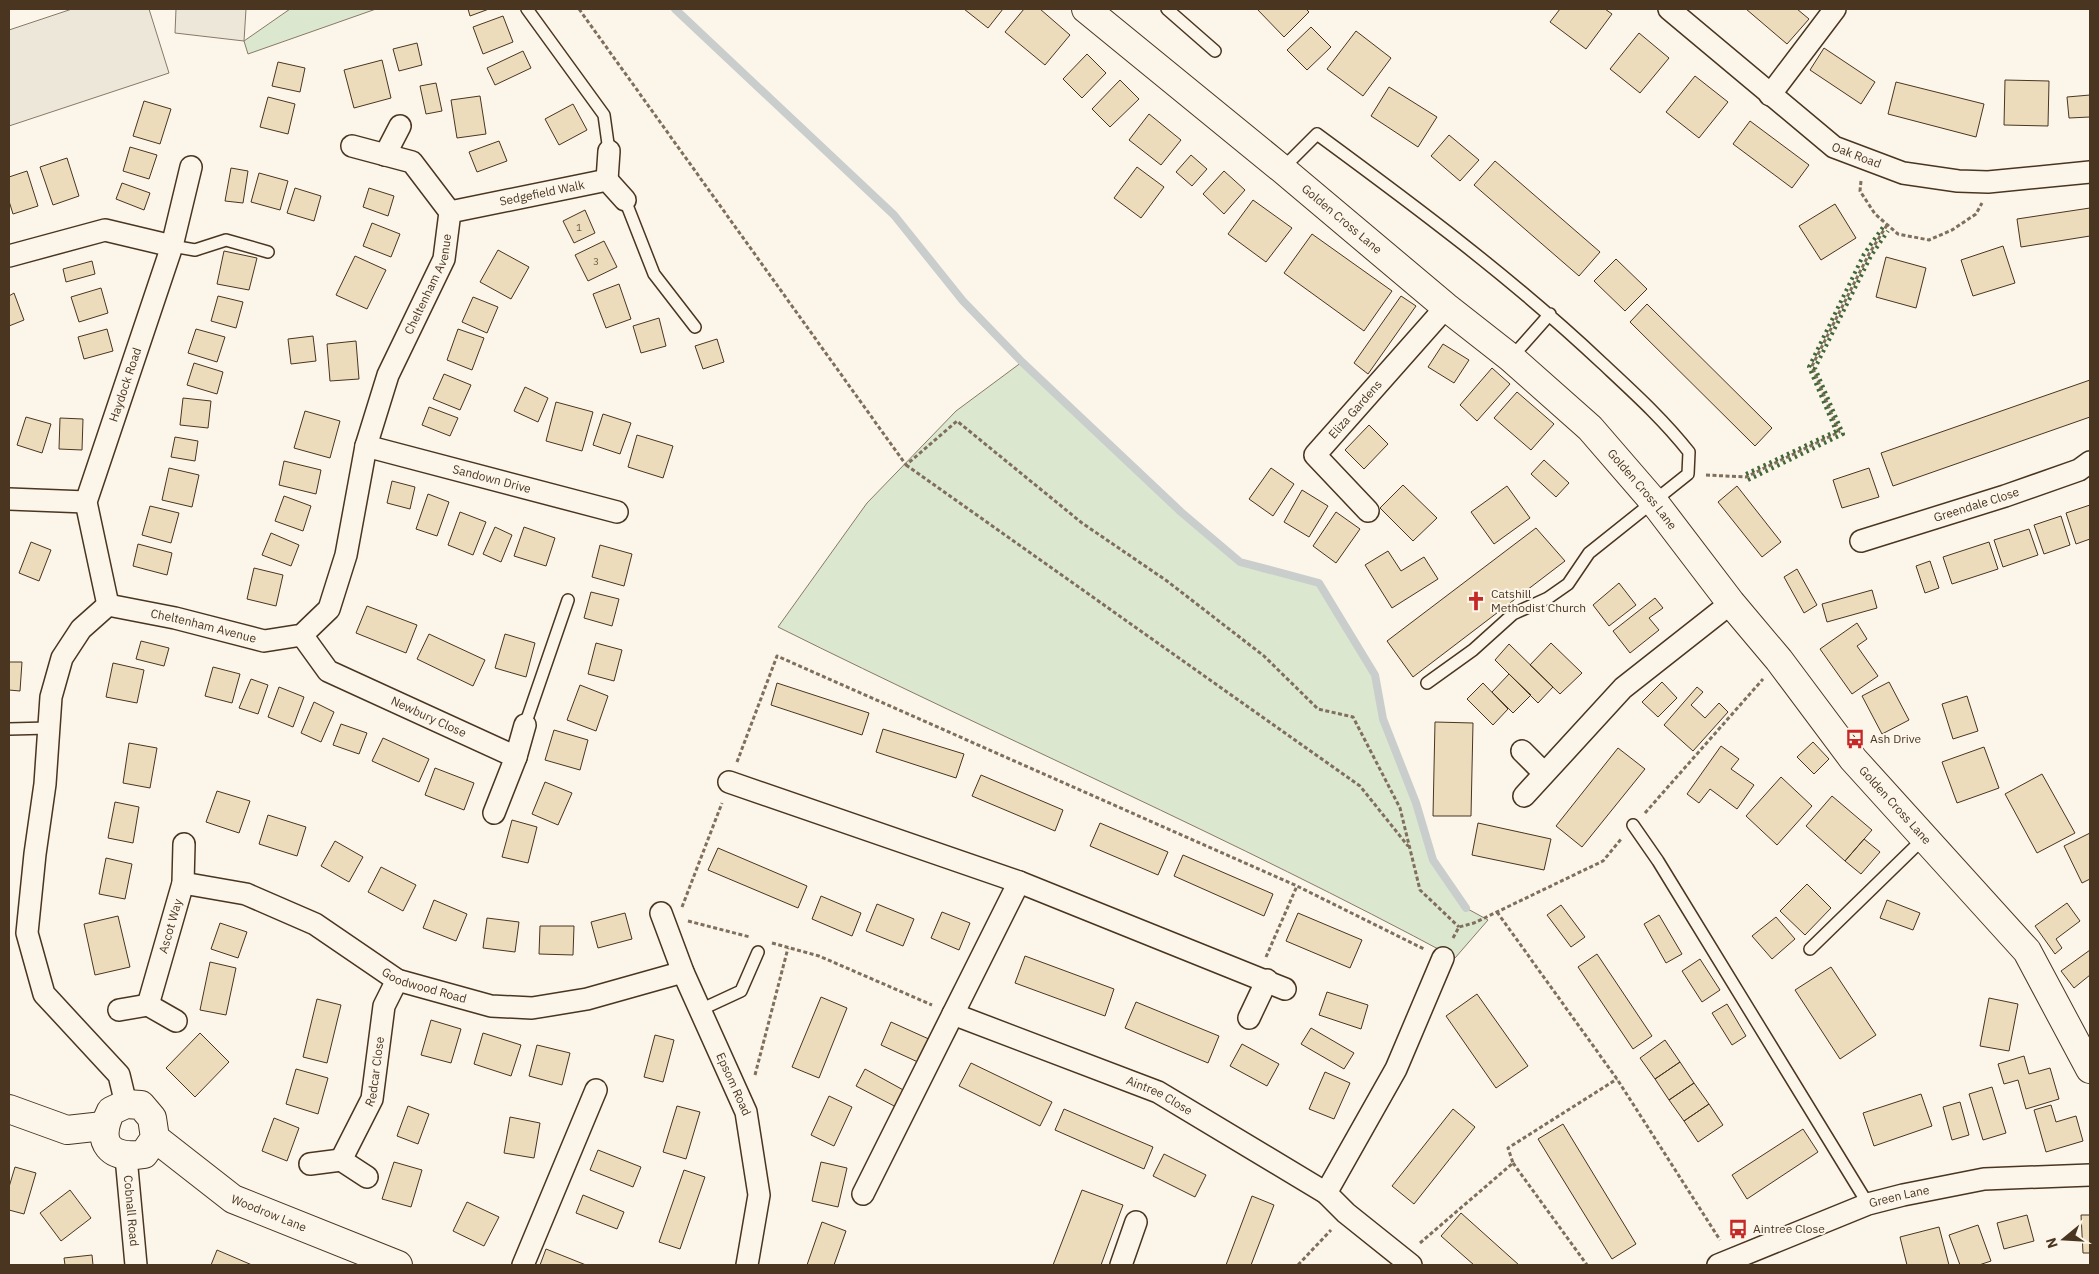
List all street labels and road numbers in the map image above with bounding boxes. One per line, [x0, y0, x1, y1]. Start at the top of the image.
street label: Oak Road [1830, 139, 1883, 171]
street label: Sedgefield Walk [498, 177, 587, 209]
street label: Golden Cross Lane [1299, 181, 1386, 257]
street label: Cheltenham Avenue [401, 232, 454, 337]
street label: Haydock Road [105, 346, 144, 424]
street label: Eliza Gardens [1325, 376, 1385, 442]
street label: Golden Cross Lane [1604, 446, 1681, 533]
street label: Sandown Drive [451, 461, 533, 496]
street label: Greendale Close [1932, 484, 2021, 525]
street label: Cheltenham Avenue [149, 605, 258, 646]
street label: Newbury Close [389, 693, 469, 740]
street label: Golden Cross Lane [1856, 763, 1935, 848]
street label: Ascot Way [155, 897, 185, 955]
street label: Goodwood Road [379, 964, 468, 1006]
street label: Redcar Close [361, 1035, 387, 1109]
street label: Epsom Road [713, 1050, 755, 1118]
street label: Aintree Close [1124, 1073, 1196, 1118]
street label: Cobnall Road [121, 1174, 142, 1247]
street label: Green Lane [1867, 1182, 1931, 1210]
street label: Woodrow Lane [229, 1191, 309, 1235]

